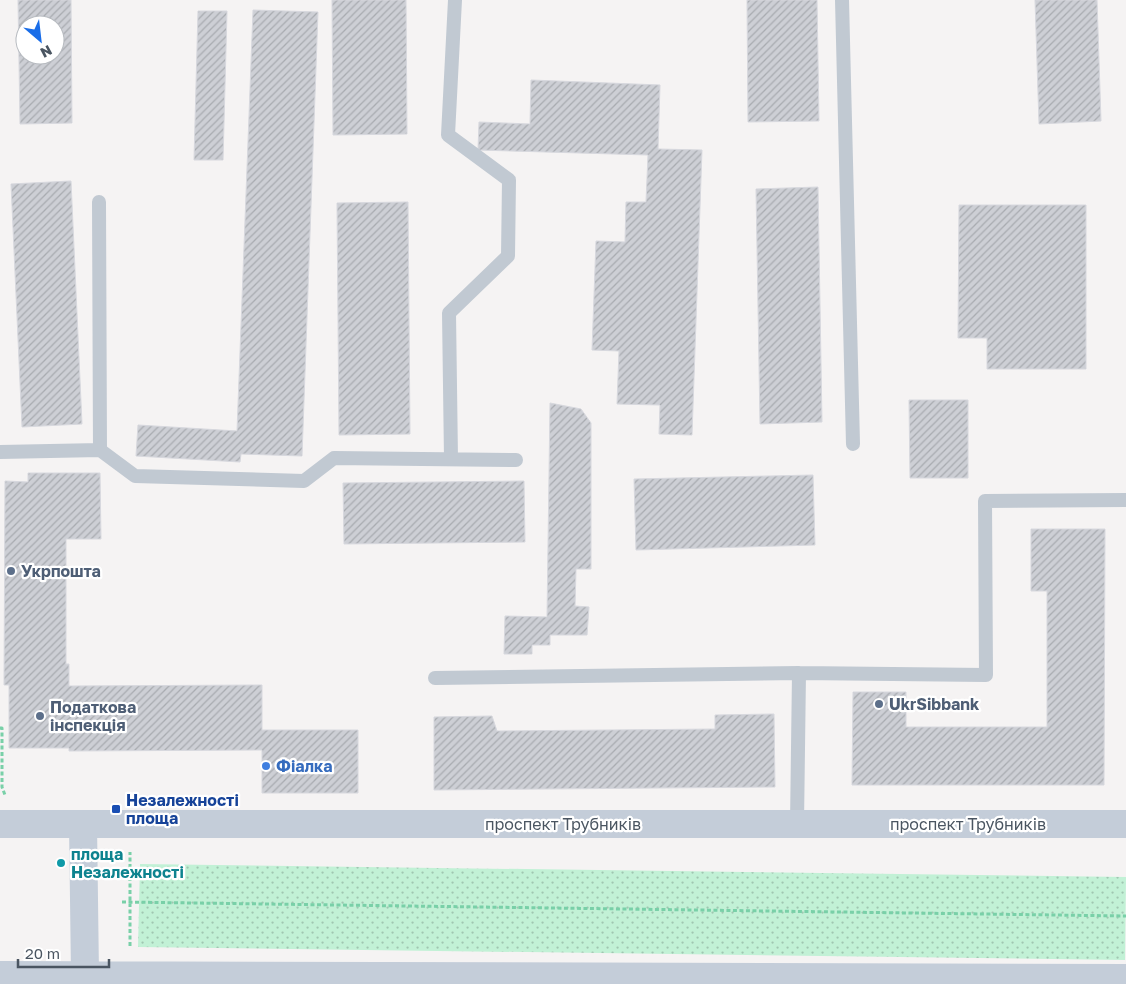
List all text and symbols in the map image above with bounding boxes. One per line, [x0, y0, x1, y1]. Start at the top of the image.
north arrow [15, 15, 65, 65]
text: N [38, 42, 55, 62]
place label: Укрпошта [21, 561, 101, 581]
marker: Укрпошта [5, 565, 17, 577]
place label: UkrSibbank [889, 694, 980, 714]
place label: Податкова інспекція [50, 697, 136, 735]
marker: UkrSibbank [873, 698, 885, 710]
marker: Податкова інспекція [34, 710, 46, 722]
place label: Фіалка [276, 756, 332, 776]
marker: Фіалка [260, 760, 272, 772]
place label: Незалежності площа [126, 790, 239, 828]
marker: Незалежності площа [110, 803, 122, 815]
street label: проспект Трубників [485, 814, 641, 834]
street label: проспект Трубників [890, 814, 1046, 834]
place label: площа Незалежності [71, 844, 184, 882]
marker: площа Незалежності [55, 857, 67, 869]
scale bar [18, 936, 109, 968]
text: 20 m [25, 944, 60, 962]

